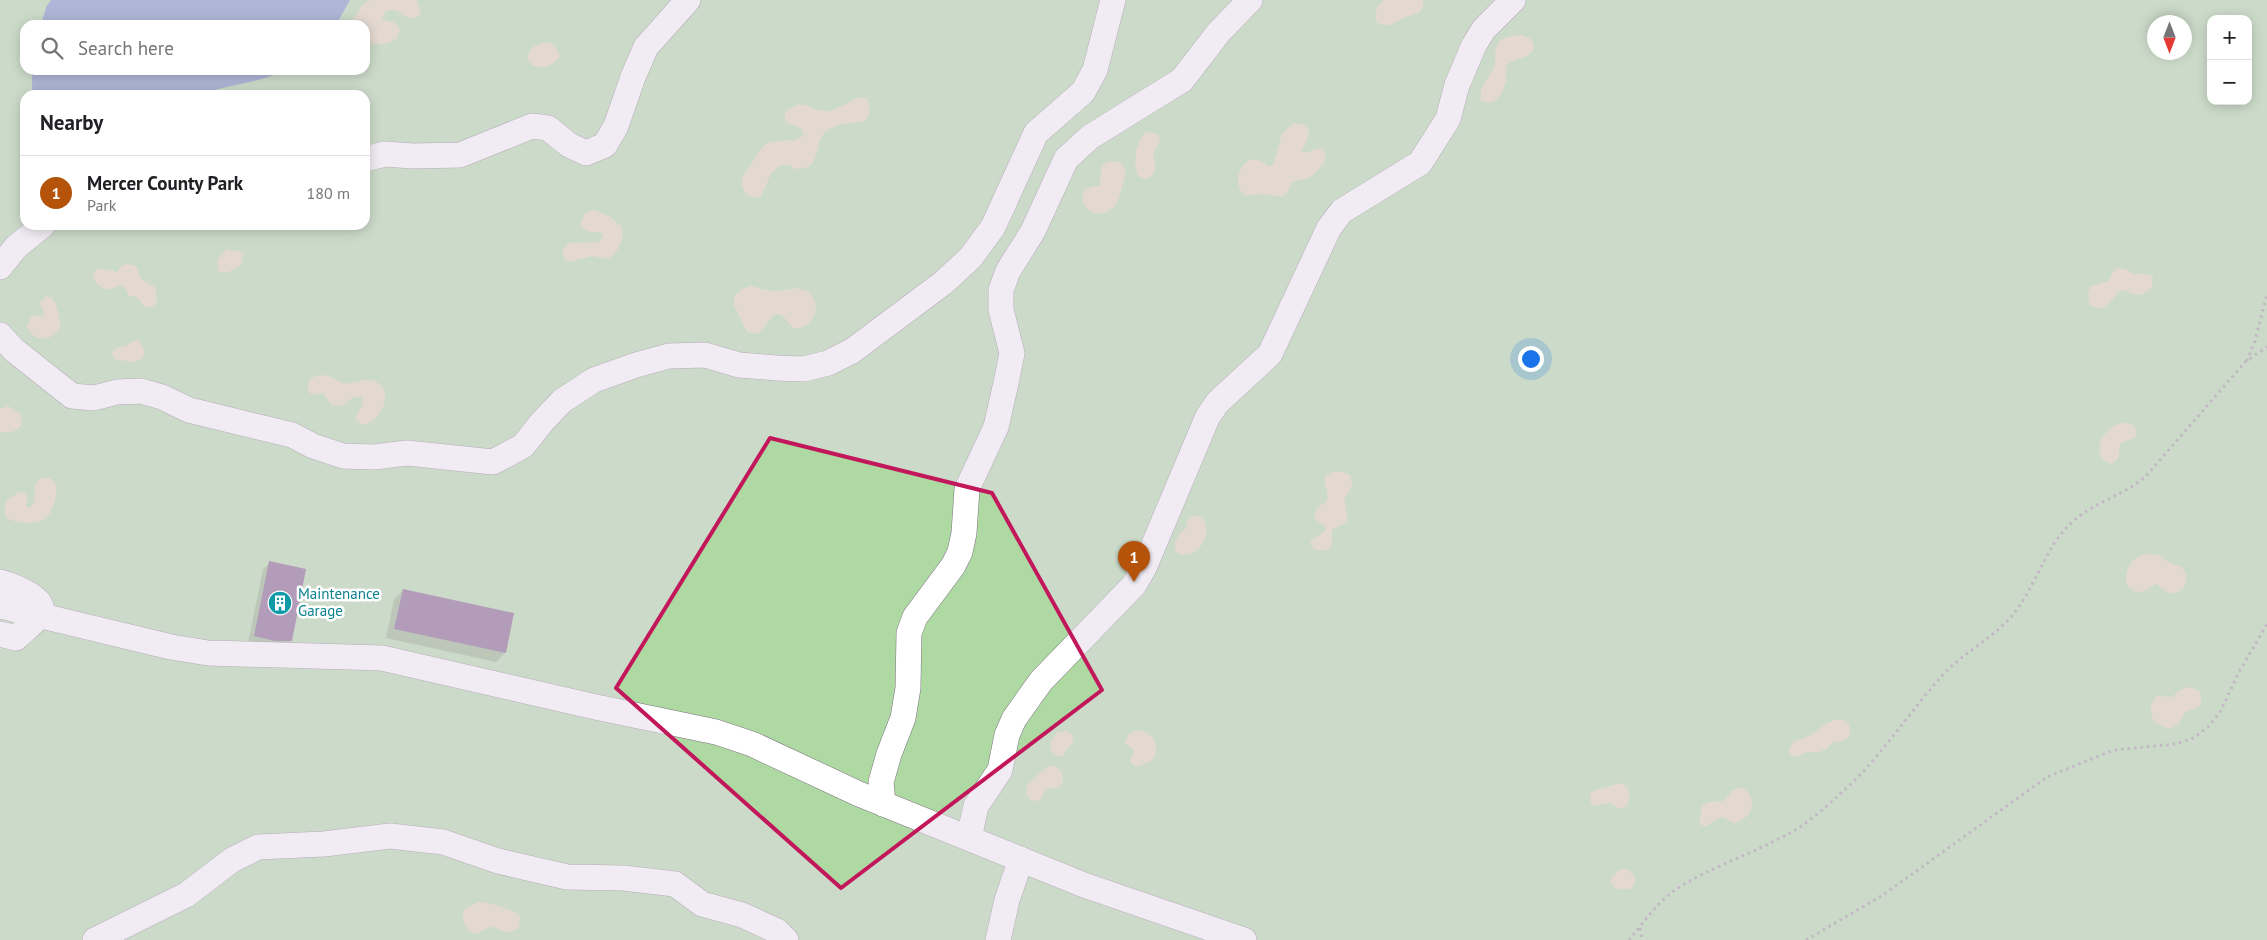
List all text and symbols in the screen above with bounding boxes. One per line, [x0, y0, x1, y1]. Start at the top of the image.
north arrow [2147, 15, 2192, 60]
map controls [2207, 15, 2252, 105]
button: + [2207, 15, 2252, 60]
search box [20, 20, 370, 75]
icon: search [38, 34, 66, 62]
text: Search here [78, 36, 174, 60]
button: − [2207, 60, 2252, 105]
text: Nearby [40, 109, 103, 136]
text: Mercer County Park [87, 171, 243, 195]
text: 1 [51, 183, 61, 203]
text: 180 m [307, 183, 350, 203]
text: Park [87, 195, 116, 215]
your location [1518, 346, 1544, 372]
pin: 1 [1118, 541, 1150, 582]
place label: Maintenance Garage [298, 584, 380, 620]
building icon: Maintenance Garage [267, 590, 293, 616]

